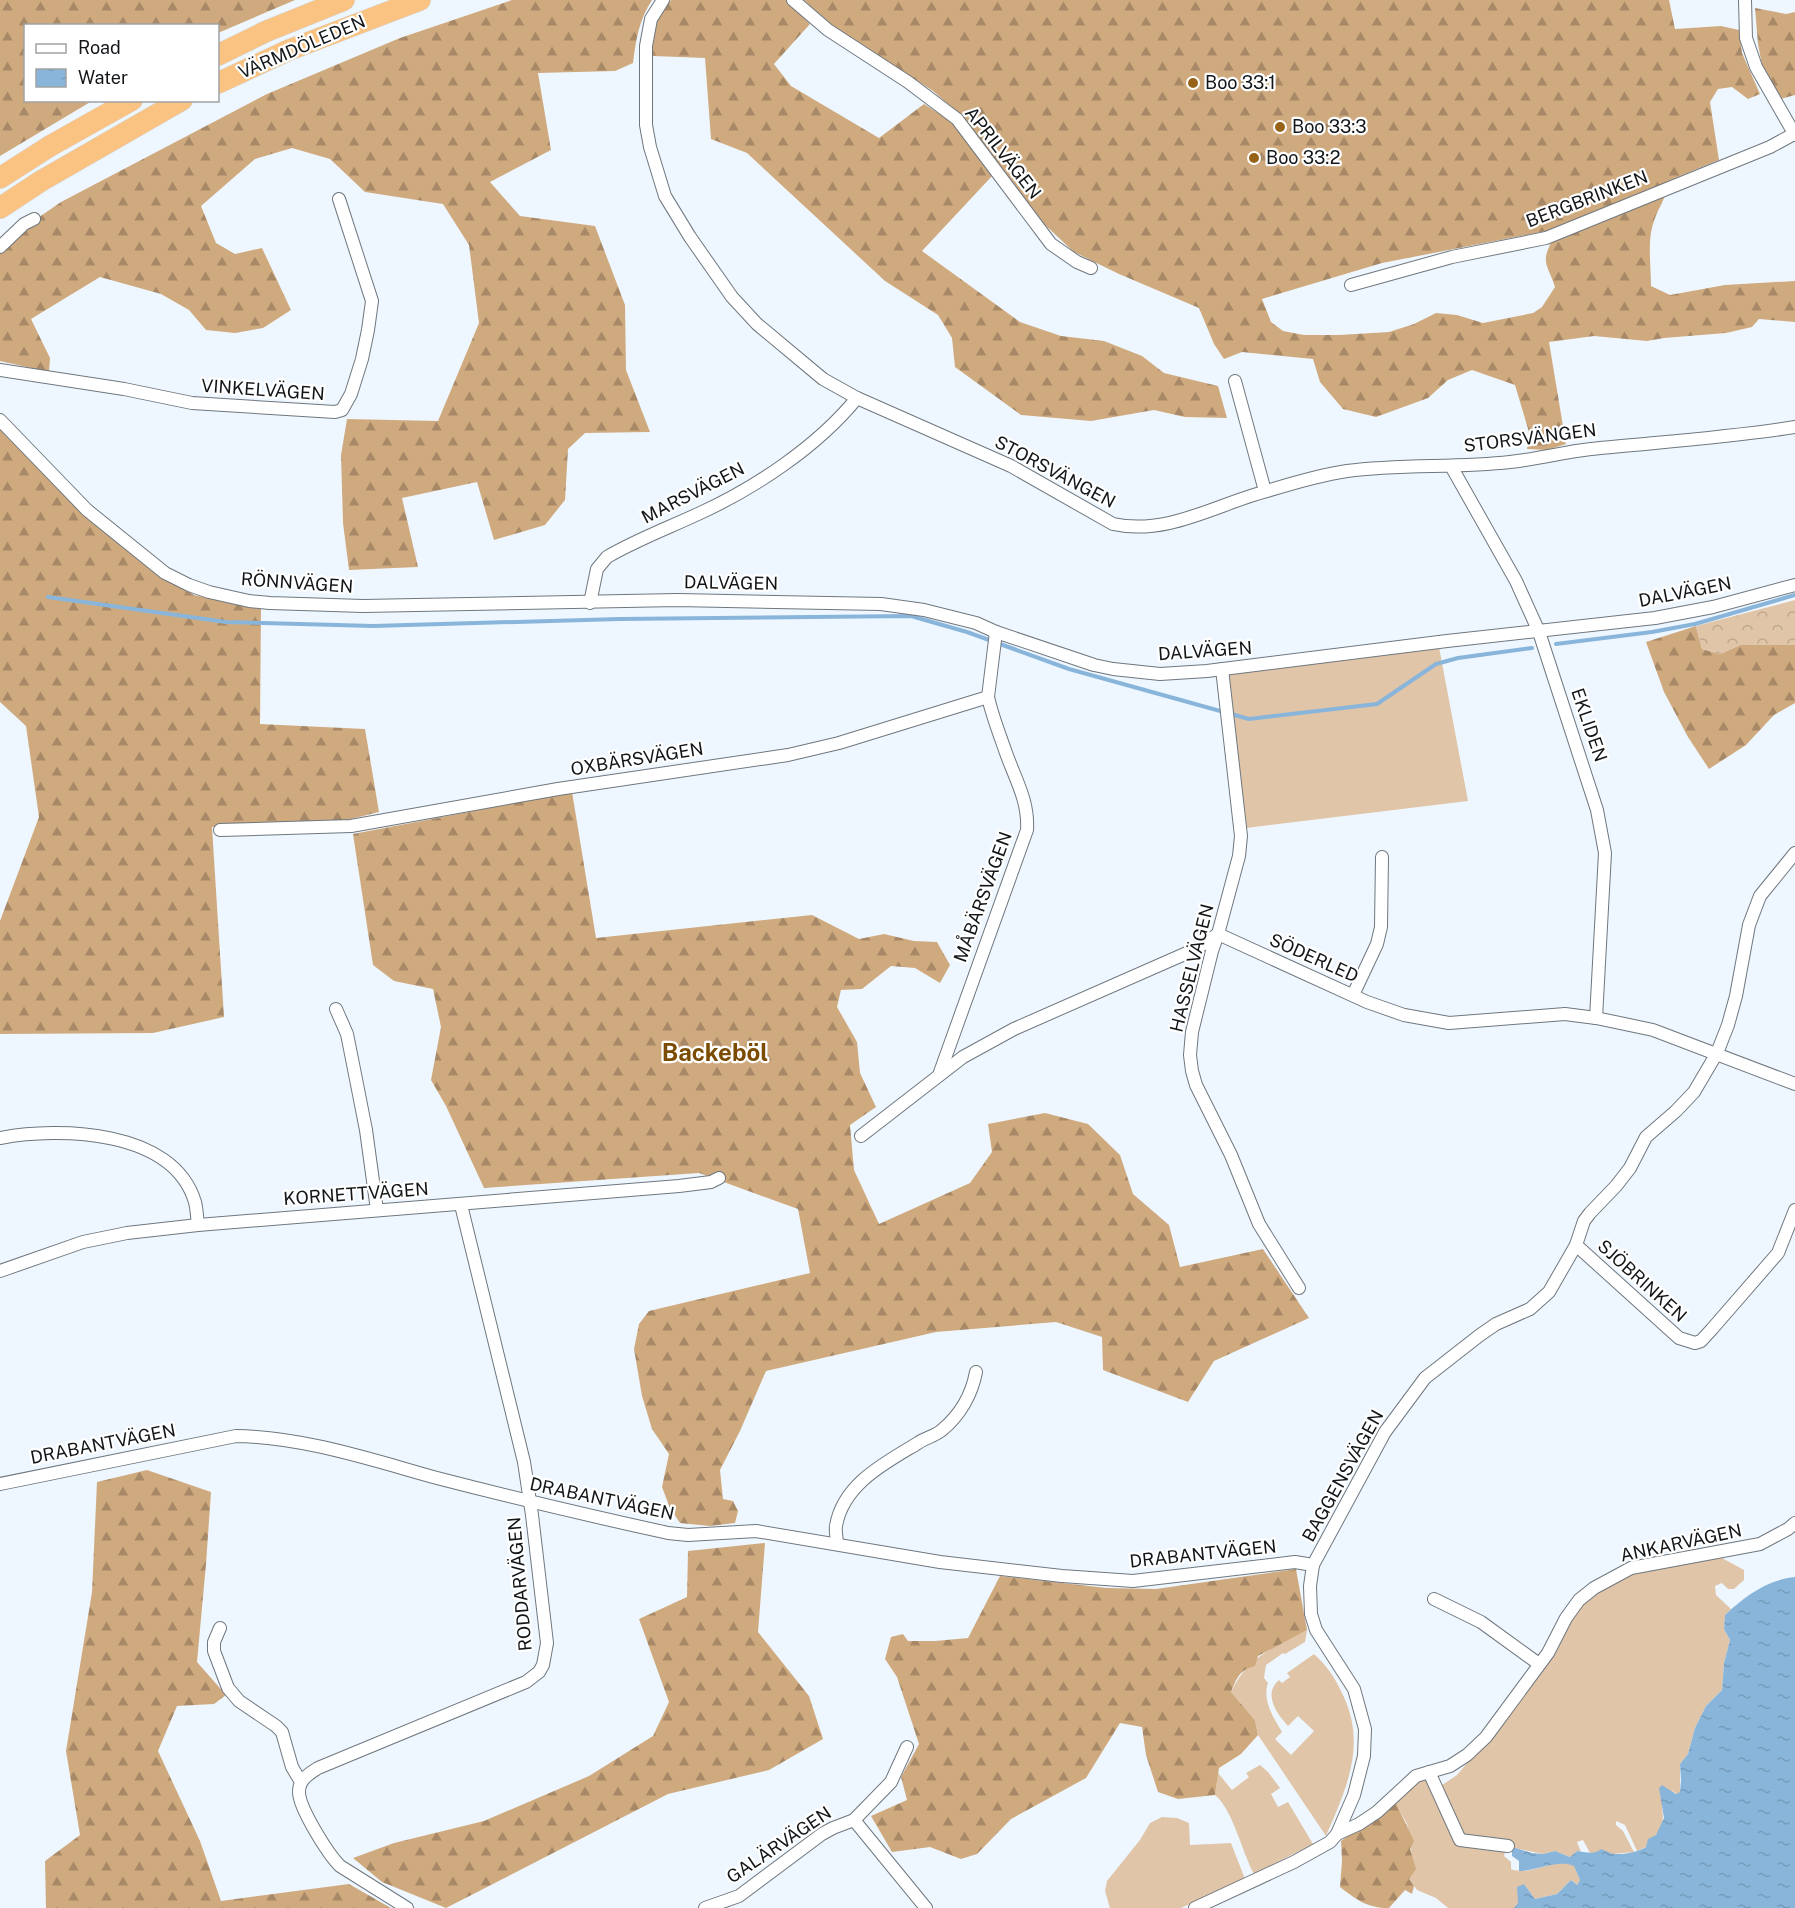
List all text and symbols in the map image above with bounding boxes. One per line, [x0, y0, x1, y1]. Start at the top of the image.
street label: VÄRMDÖLEDEN [235, 9, 368, 83]
legend [24, 24, 219, 102]
text: Road [78, 37, 121, 58]
text: Water [78, 67, 128, 88]
place label: Boo 33:1 [1205, 72, 1276, 93]
marker: Boo 33:1 [1186, 76, 1200, 90]
street label: APRILVÄGEN [961, 102, 1047, 203]
place label: Boo 33:3 [1292, 116, 1367, 137]
marker: Boo 33:3 [1273, 120, 1287, 134]
place label: Boo 33:2 [1266, 147, 1340, 168]
marker: Boo 33:2 [1247, 151, 1261, 165]
street label: BERGBRINKEN [1523, 166, 1651, 231]
street label: VINKELVÄGEN [201, 374, 326, 404]
street label: STORSVÄNGEN [1462, 418, 1597, 456]
street label: STORSVÄNGEN [991, 430, 1120, 512]
street label: MARSVÄGEN [637, 457, 748, 527]
street label: RÖNNVÄGEN [240, 567, 354, 597]
street label: DALVÄGEN [684, 570, 778, 594]
street label: DALVÄGEN [1636, 571, 1733, 611]
street label: DALVÄGEN [1157, 636, 1253, 664]
street label: EKLIDEN [1567, 685, 1612, 764]
street label: OXBÄRSVÄGEN [569, 737, 705, 779]
street label: MÅBÄRSVÄGEN [947, 828, 1016, 965]
street label: HASSELVÄGEN [1164, 901, 1218, 1034]
street label: SÖDERLED [1266, 928, 1362, 986]
district label: Backeböl [662, 1038, 768, 1066]
street label: KORNETTVÄGEN [283, 1177, 429, 1209]
street label: SJÖBRINKEN [1594, 1234, 1692, 1326]
street label: BAGGENSVÄGEN [1297, 1406, 1387, 1545]
street label: DRABANTVÄGEN [28, 1418, 177, 1468]
street label: DRABANTVÄGEN [528, 1472, 677, 1524]
street label: RODDARVÄGEN [502, 1516, 536, 1652]
street label: ANKARVÄGEN [1618, 1518, 1744, 1566]
street label: DRABANTVÄGEN [1128, 1534, 1277, 1572]
street label: GALÄRVÄGEN [722, 1801, 835, 1887]

